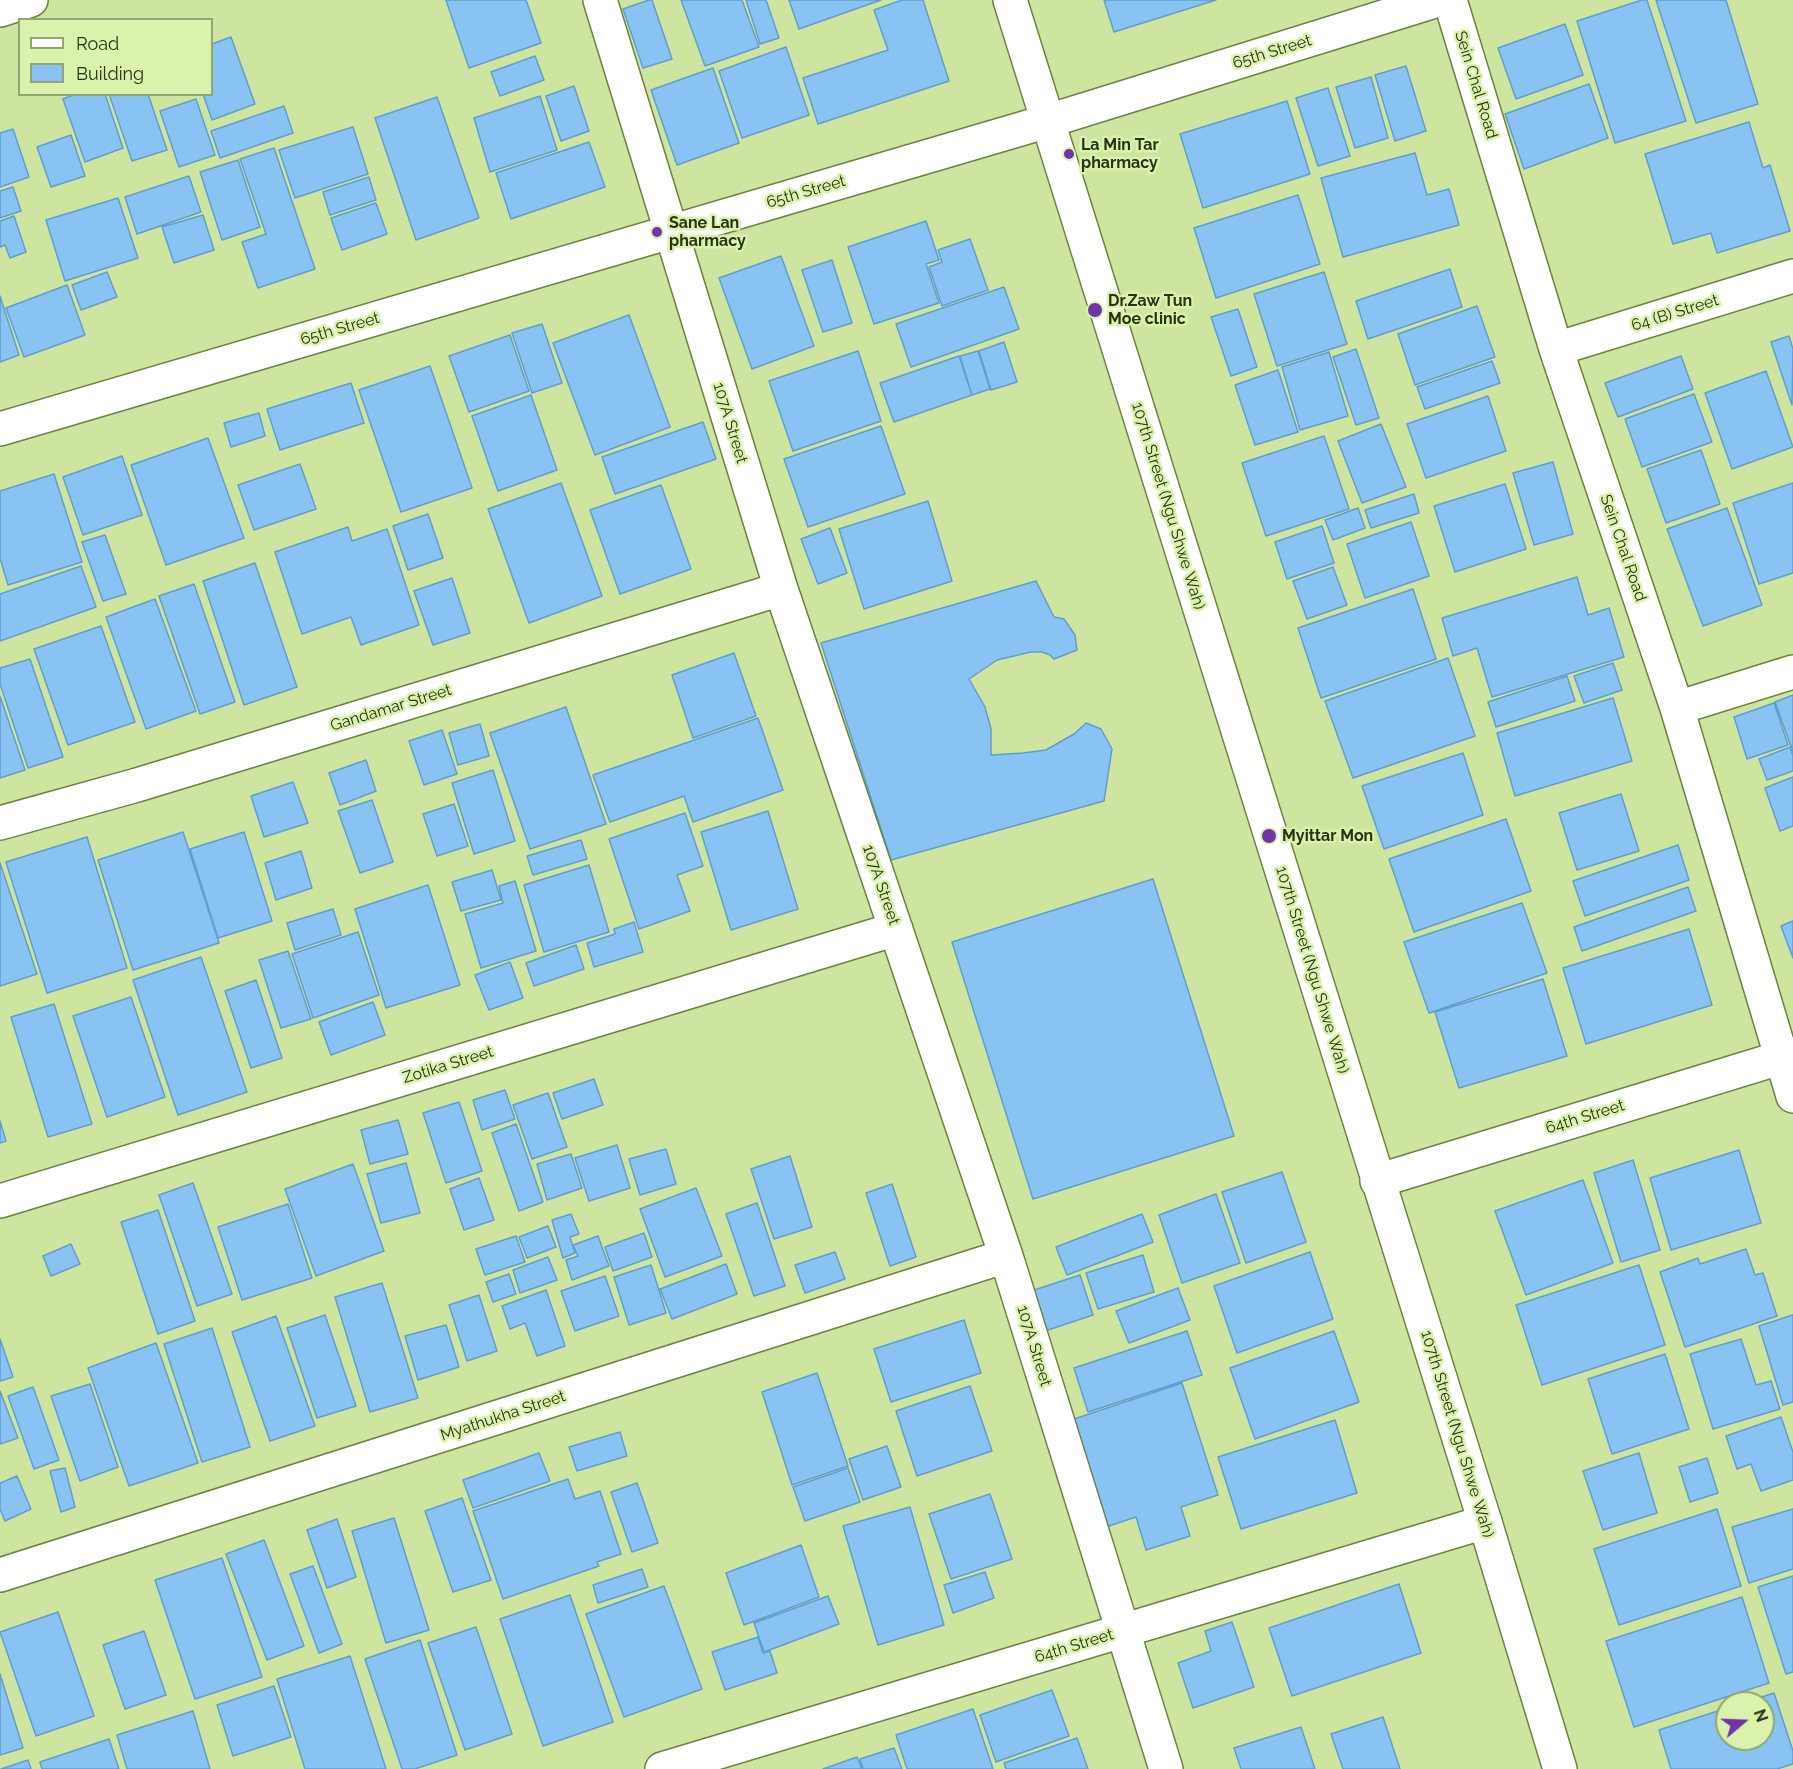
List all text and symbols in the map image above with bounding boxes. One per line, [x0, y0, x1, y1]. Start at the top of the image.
legend [18, 18, 213, 96]
street label: Sein Chal Road [1450, 29, 1502, 141]
street label: 65th Street [1230, 31, 1314, 73]
text: Road [76, 33, 119, 54]
text: Building [76, 63, 144, 84]
place label: La Min Tar pharmacy [1081, 135, 1159, 173]
marker: La Min Tar pharmacy [1062, 147, 1076, 161]
street label: 65th Street [764, 172, 848, 212]
place label: Sane Lan pharmacy [669, 213, 746, 251]
marker: Sane Lan pharmacy [650, 225, 664, 239]
place label: Dr.Zaw Tun Moe clinic [1108, 291, 1192, 329]
street label: 64 (B) Street [1629, 291, 1721, 335]
marker: Dr.Zaw Tun Moe clinic [1086, 301, 1104, 319]
street label: 65th Street [298, 309, 382, 349]
street label: 107A Street [709, 380, 751, 466]
street label: 107th Street (Ngu Shwe Wah) [1127, 400, 1209, 612]
street label: Sein Chal Road [1596, 492, 1650, 604]
street label: Gandamar Street [328, 680, 454, 736]
place label: Myittar Mon [1282, 826, 1373, 846]
marker: Myittar Mon [1260, 827, 1278, 845]
street label: 107A Street [858, 842, 904, 928]
street label: 107th Street (Ngu Shwe Wah) [1271, 864, 1353, 1076]
street label: Zotika Street [400, 1042, 496, 1088]
street label: 64th Street [1543, 1096, 1627, 1138]
street label: 107A Street [1013, 1303, 1055, 1389]
street label: 107th Street (Ngu Shwe Wah) [1416, 1328, 1498, 1540]
street label: Myathukha Street [438, 1387, 568, 1445]
street label: 64th Street [1032, 1625, 1116, 1667]
north arrow [1715, 1691, 1775, 1751]
text: N [1750, 1707, 1772, 1724]

